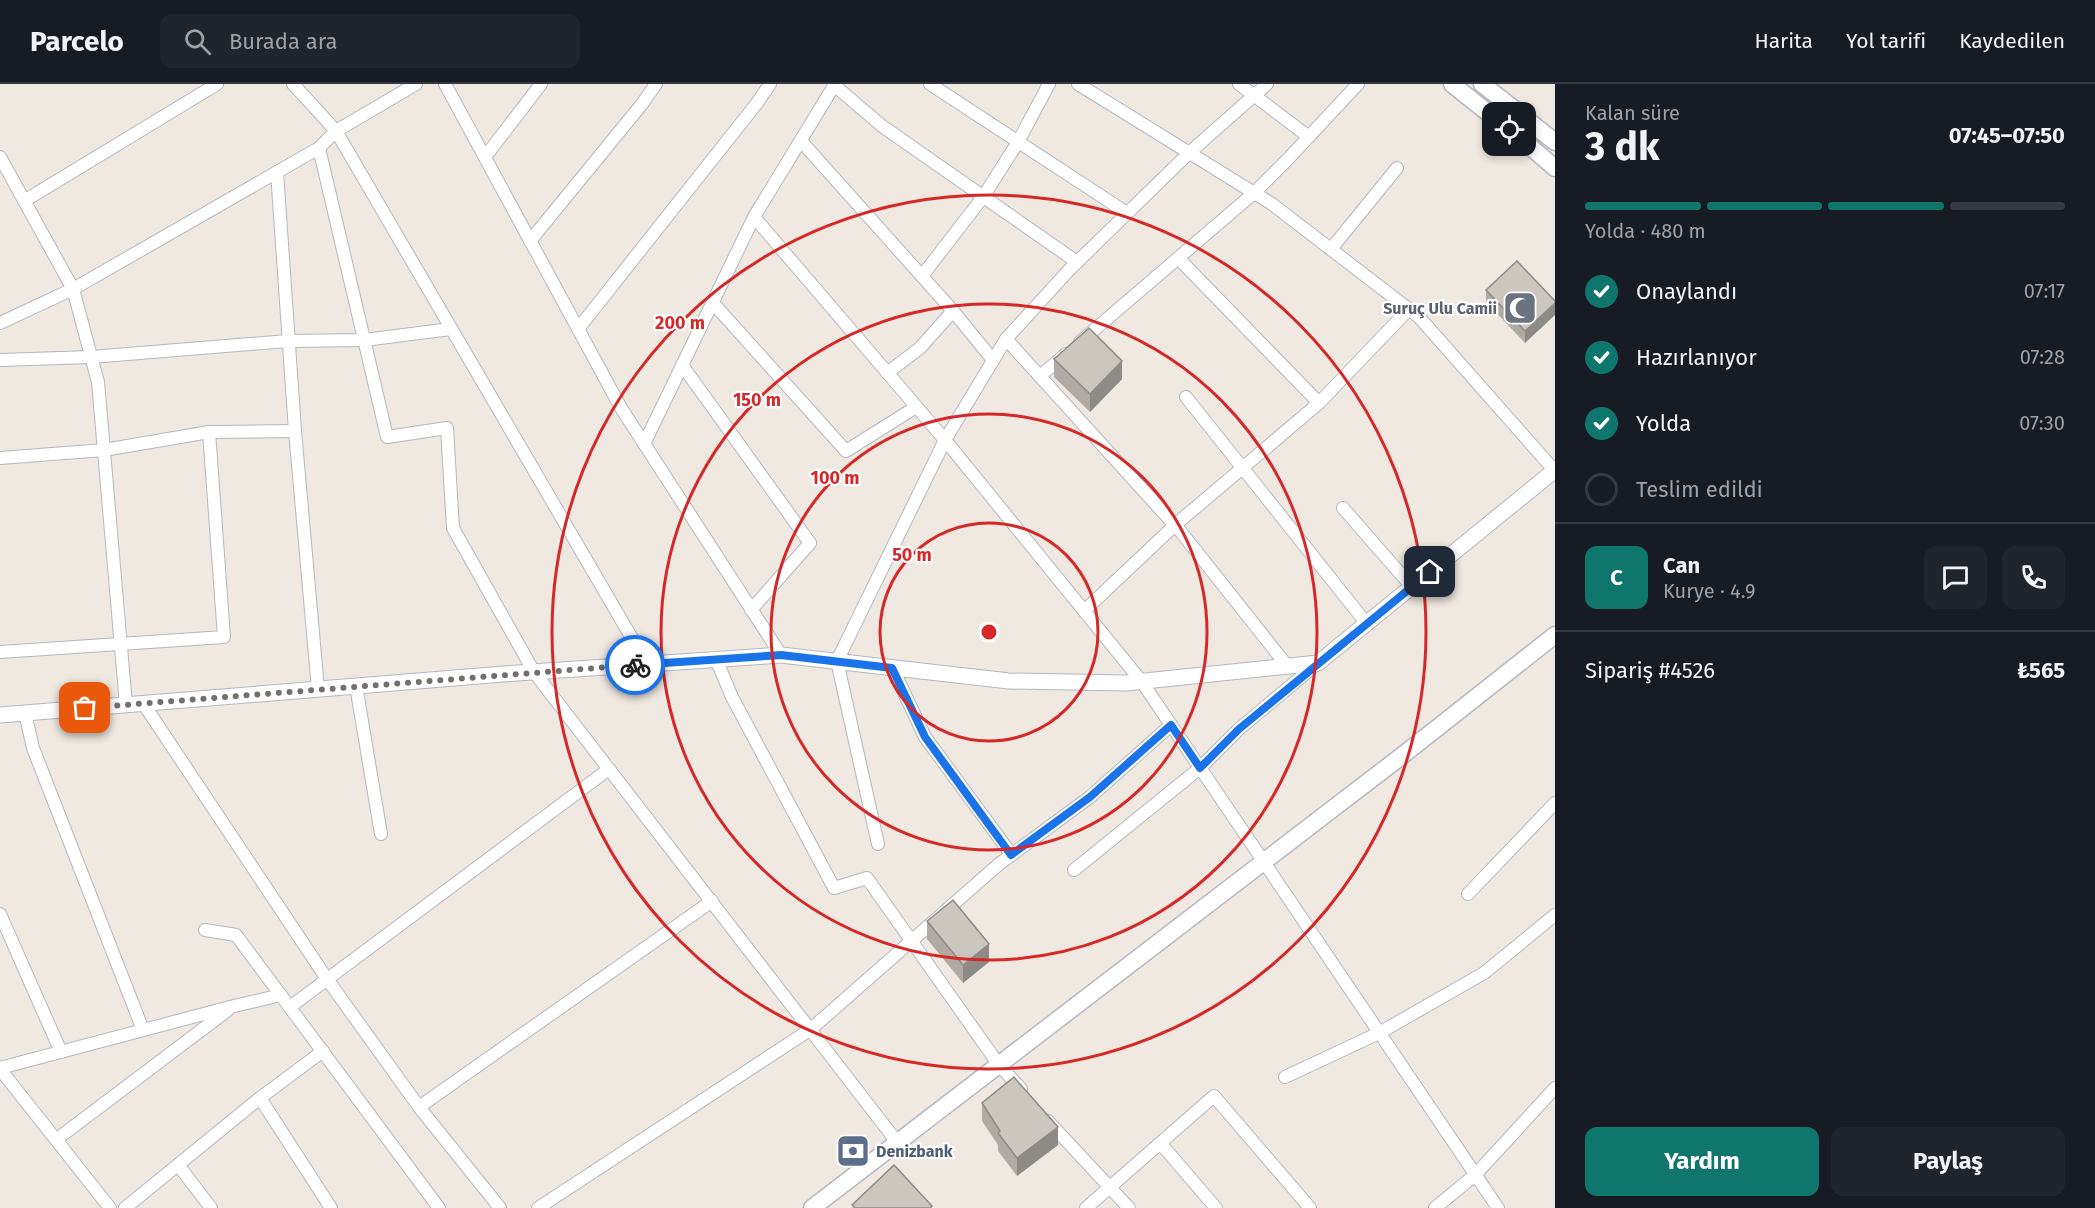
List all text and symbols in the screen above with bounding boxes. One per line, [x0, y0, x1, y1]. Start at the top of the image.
search box [160, 14, 580, 68]
text: Parcelo [30, 25, 124, 58]
icon: search [181, 25, 214, 58]
text: Burada ara [229, 28, 337, 55]
text: Harita [1754, 28, 1813, 54]
text: Yol tarifi [1846, 28, 1926, 54]
text: Kaydedilen [1959, 28, 2065, 54]
text: Kalan süre [1585, 101, 1680, 125]
map controls [1482, 102, 1536, 156]
button: locate [1482, 102, 1536, 156]
text: 07:45–07:50 [1949, 122, 2065, 149]
text: 3 dk [1585, 124, 1659, 170]
text: Yolda · 480 m [1585, 219, 1706, 243]
icon: check [1585, 275, 1618, 308]
text: Onaylandı [1636, 278, 1737, 305]
text: 07:17 [2024, 279, 2065, 303]
mosque icon: Suruç Ulu Camii [1502, 290, 1538, 326]
place label: Suruç Ulu Camii [1383, 299, 1497, 319]
text: 200 m [655, 312, 705, 334]
icon: check [1585, 341, 1618, 374]
text: Hazırlanıyor [1636, 344, 1757, 371]
text: 07:28 [2020, 345, 2065, 369]
text: 150 m [733, 389, 781, 411]
icon: check [1585, 407, 1618, 440]
text: Yolda [1636, 410, 1691, 437]
text: 07:30 [2019, 411, 2065, 435]
text: 100 m [811, 467, 859, 489]
text: Teslim edildi [1636, 476, 1763, 503]
text: 50 m [892, 544, 932, 566]
pin [1404, 546, 1455, 597]
button: chat [1924, 546, 1987, 609]
button: phone [2002, 546, 2065, 609]
text: Can [1663, 552, 1700, 579]
icon: home [1413, 555, 1446, 588]
text: C [1610, 564, 1623, 591]
text: Kurye · 4.9 [1663, 579, 1755, 603]
centre of rings [979, 622, 999, 642]
courier [605, 635, 665, 695]
icon: bike [619, 649, 652, 682]
text: Sipariş #4526 [1585, 657, 1715, 684]
text: ₺565 [2017, 657, 2065, 684]
pin [59, 682, 110, 733]
icon: bag [68, 691, 101, 724]
button: Yardım [1585, 1127, 1819, 1196]
button: Paylaş [1831, 1127, 2065, 1196]
bank icon: Denizbank [835, 1133, 871, 1169]
place label: Denizbank [876, 1142, 953, 1161]

